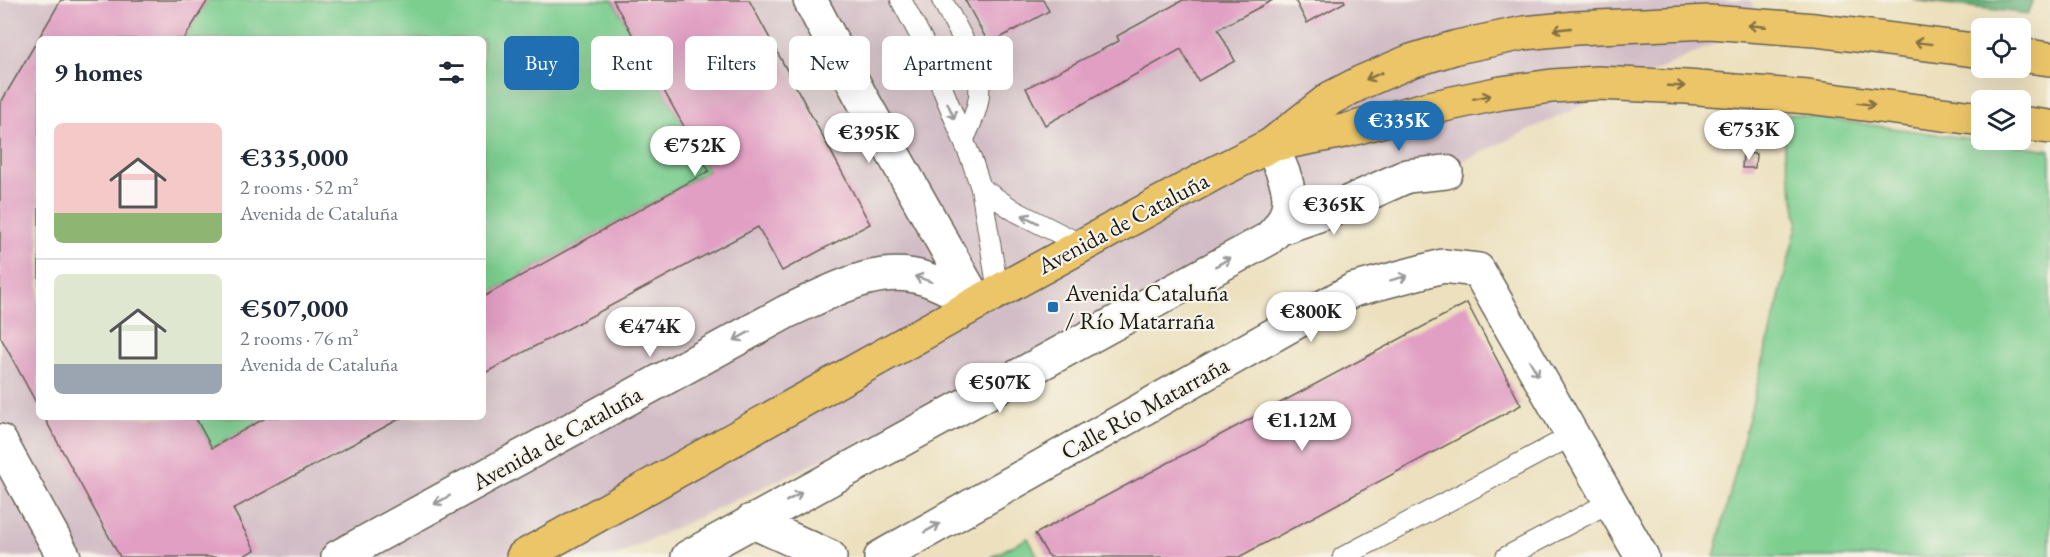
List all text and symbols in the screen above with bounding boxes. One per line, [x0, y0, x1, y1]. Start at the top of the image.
map controls [1971, 18, 2031, 150]
button: locate [1971, 18, 2031, 78]
one-way arrow [1747, 20, 1767, 31]
one-way arrow [1553, 24, 1573, 35]
chip: Buy [504, 36, 579, 90]
chip: Rent [591, 36, 673, 90]
chip: Filters [685, 36, 777, 90]
chip: New [789, 36, 870, 90]
chip: Apartment [882, 36, 1013, 90]
one-way arrow [1914, 38, 1934, 49]
text: 9 homes [54, 55, 143, 89]
icon: filters [435, 56, 468, 89]
one-way arrow [1365, 71, 1383, 83]
one-way arrow [1666, 81, 1686, 92]
button: layers [1971, 90, 2031, 150]
one-way arrow [1472, 91, 1491, 102]
one-way arrow [1856, 99, 1876, 110]
one-way arrow [946, 101, 957, 119]
pin: €335K [1357, 101, 1441, 152]
text: €335K [1368, 107, 1430, 133]
pin: €753K [1707, 110, 1791, 161]
pin: €395K [827, 113, 911, 164]
text: €753K [1718, 116, 1780, 142]
text: €395K [838, 119, 900, 145]
pin: €752K [653, 126, 737, 177]
text: €752K [664, 132, 726, 158]
text: €335,000 [240, 140, 348, 174]
icon: home [102, 147, 174, 219]
street label: Avenida de Cataluña [1031, 164, 1214, 281]
text: 2 rooms · 52 m² [240, 174, 359, 200]
pin: €365K [1292, 185, 1376, 236]
text: €365K [1303, 191, 1365, 217]
text: Avenida de Cataluña [240, 200, 398, 226]
one-way arrow [1022, 212, 1040, 224]
one-way arrow [1213, 256, 1231, 267]
one-way arrow [1389, 272, 1408, 283]
one-way arrow [914, 273, 933, 284]
place label: Avenida Cataluña / Río Matarraña [1064, 277, 1229, 336]
text: €507,000 [240, 291, 348, 325]
pin: €800K [1269, 292, 1353, 343]
icon: home [102, 298, 174, 370]
text: €800K [1280, 298, 1342, 324]
marker: Avenida Cataluña / Río Matarraña [1046, 300, 1060, 314]
pin: €474K [608, 307, 692, 358]
text: €474K [619, 313, 681, 339]
text: 2 rooms · 76 m² [240, 325, 359, 351]
one-way arrow [734, 331, 752, 342]
street label: Calle Río Matarraña [1055, 348, 1235, 467]
text: Avenida de Cataluña [240, 351, 398, 377]
one-way arrow [1529, 359, 1541, 376]
pin: €507K [958, 363, 1042, 414]
text: €507K [969, 369, 1031, 395]
street label: Avenida de Cataluña [465, 378, 648, 498]
pin: €1.12M [1253, 401, 1351, 452]
text: €1.12M [1267, 407, 1337, 433]
one-way arrow [785, 491, 802, 503]
one-way arrow [434, 494, 451, 506]
one-way arrow [923, 522, 940, 534]

